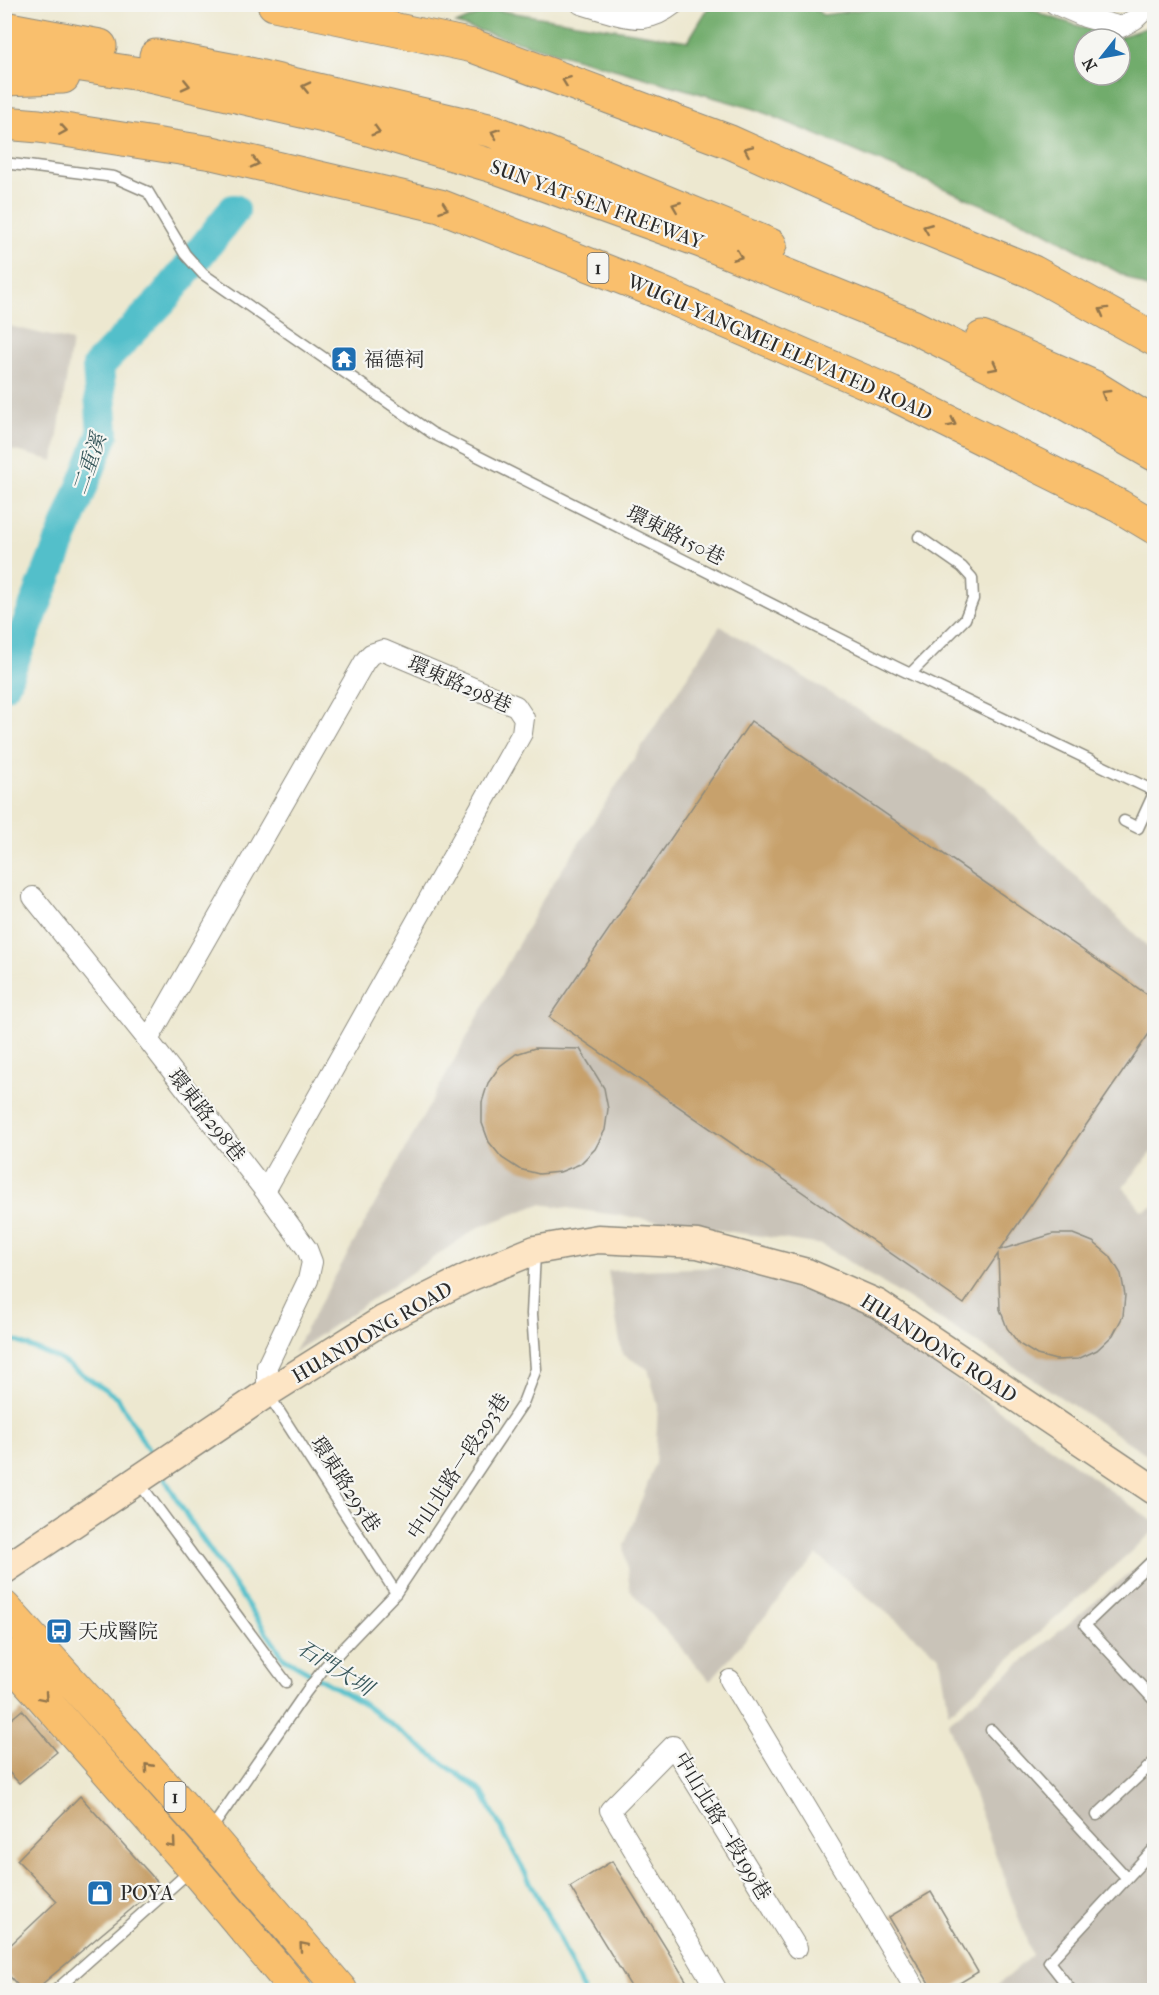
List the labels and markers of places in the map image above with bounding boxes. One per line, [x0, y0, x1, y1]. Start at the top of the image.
temple icon: 福德祠 [329, 344, 359, 374]
place label: 福德祠 [364, 348, 424, 371]
bus stop icon: 天成醫院 [44, 1616, 74, 1646]
place label: 天成醫院 [78, 1620, 158, 1643]
shop icon: POYA [85, 1878, 115, 1908]
place label: POYA [120, 1882, 175, 1905]

